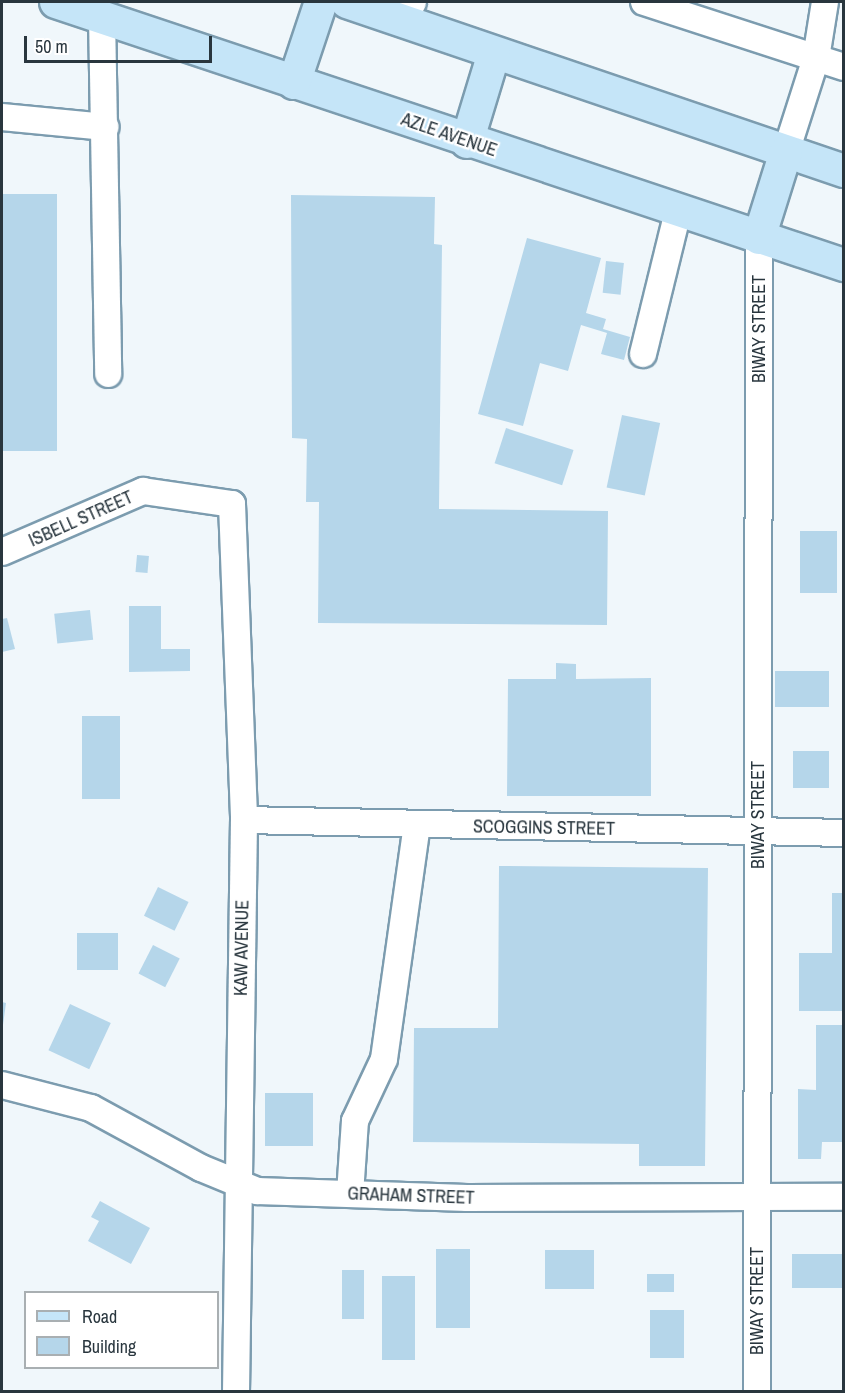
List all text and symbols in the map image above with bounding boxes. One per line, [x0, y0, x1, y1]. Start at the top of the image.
scale bar [27, 24, 214, 62]
text: 50 m [35, 34, 68, 59]
street label: AZLE AVENUE [398, 108, 500, 162]
street label: BIWAY STREET [748, 275, 770, 383]
street label: ISBELL STREET [25, 486, 137, 552]
street label: BIWAY STREET [747, 761, 769, 869]
street label: SCOGGINS STREET [473, 816, 615, 840]
street label: KAW AVENUE [230, 899, 254, 997]
street label: GRAHAM STREET [347, 1183, 475, 1209]
street label: BIWAY STREET [746, 1247, 768, 1355]
legend [24, 1291, 219, 1369]
text: Road [82, 1304, 117, 1329]
text: Building [82, 1334, 136, 1359]

